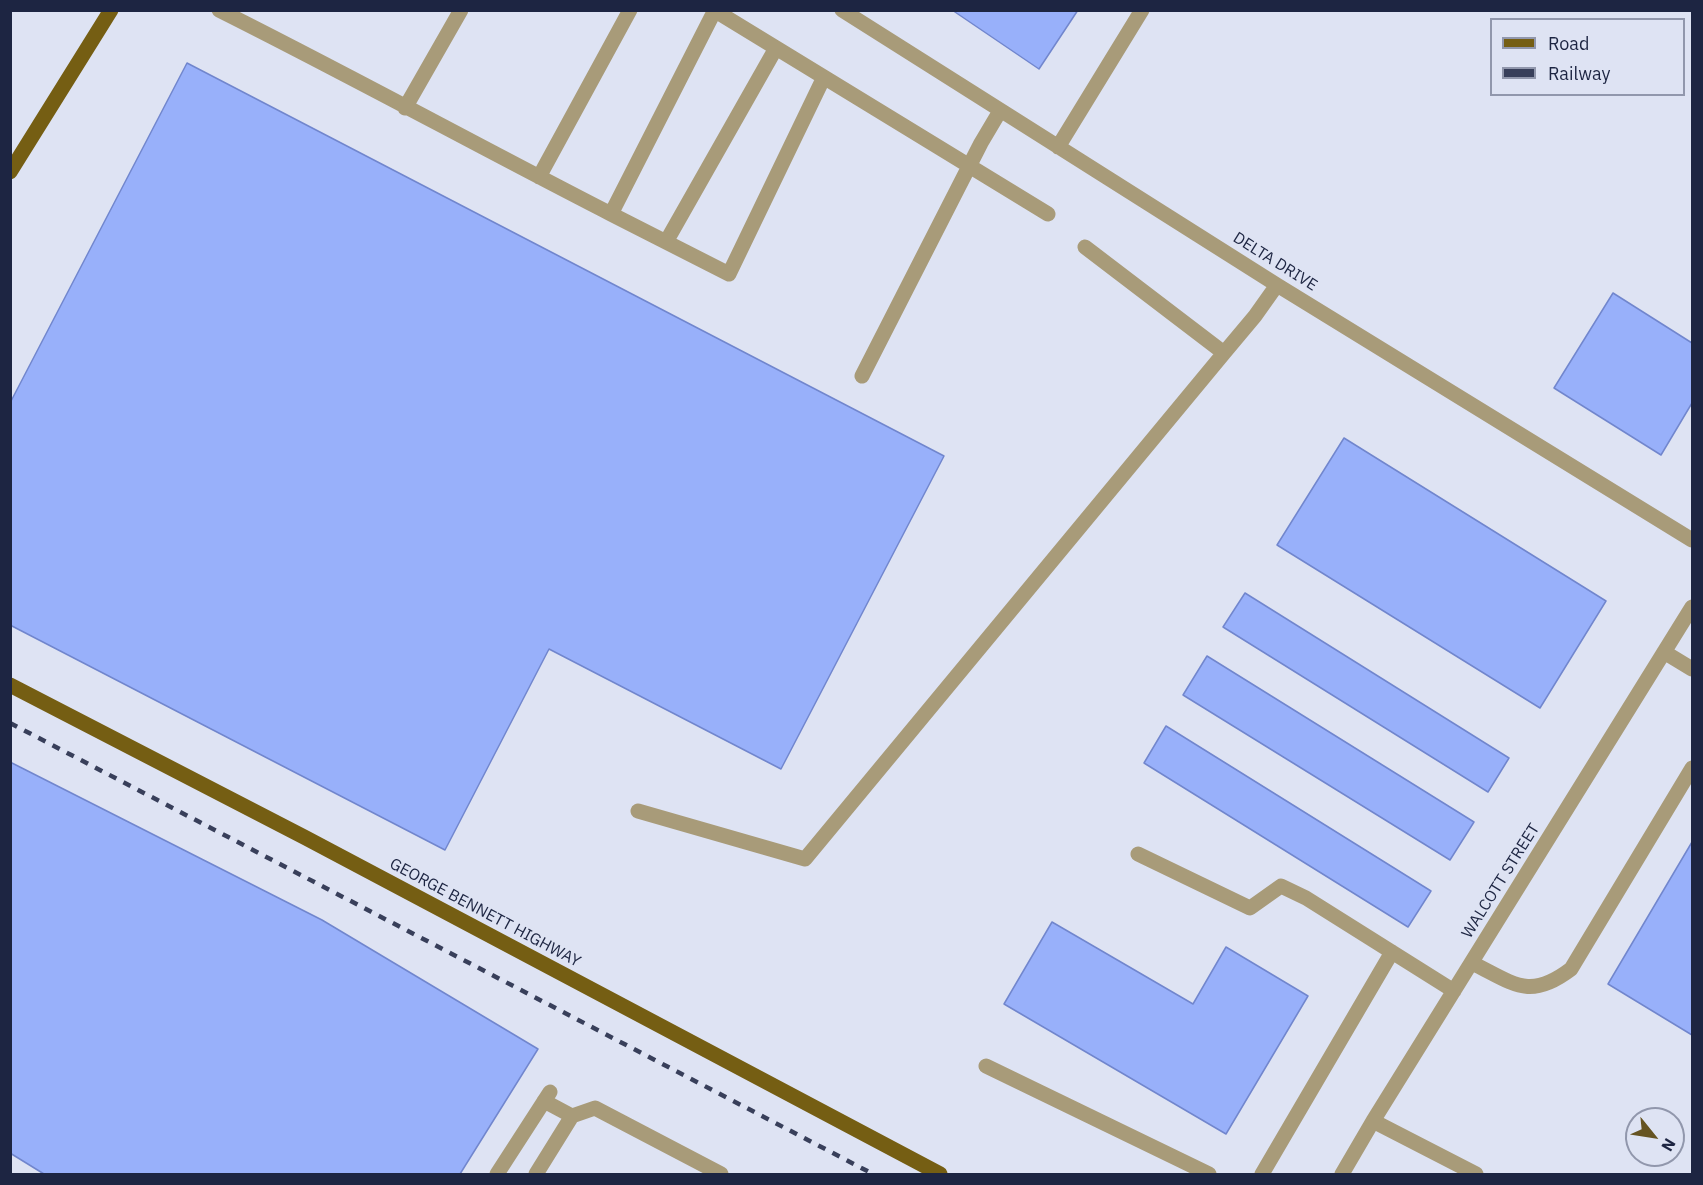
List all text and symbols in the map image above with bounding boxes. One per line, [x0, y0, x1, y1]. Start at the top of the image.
legend [1490, 18, 1685, 96]
text: Road [1548, 32, 1589, 55]
text: Railway [1548, 62, 1610, 85]
street label: DELTA DRIVE [1229, 229, 1321, 295]
street label: WALCOTT STREET [1458, 820, 1544, 942]
street label: GEORGE BENNETT HIGHWAY [386, 854, 584, 972]
north arrow [1625, 1107, 1685, 1167]
text: N [1657, 1135, 1680, 1155]

